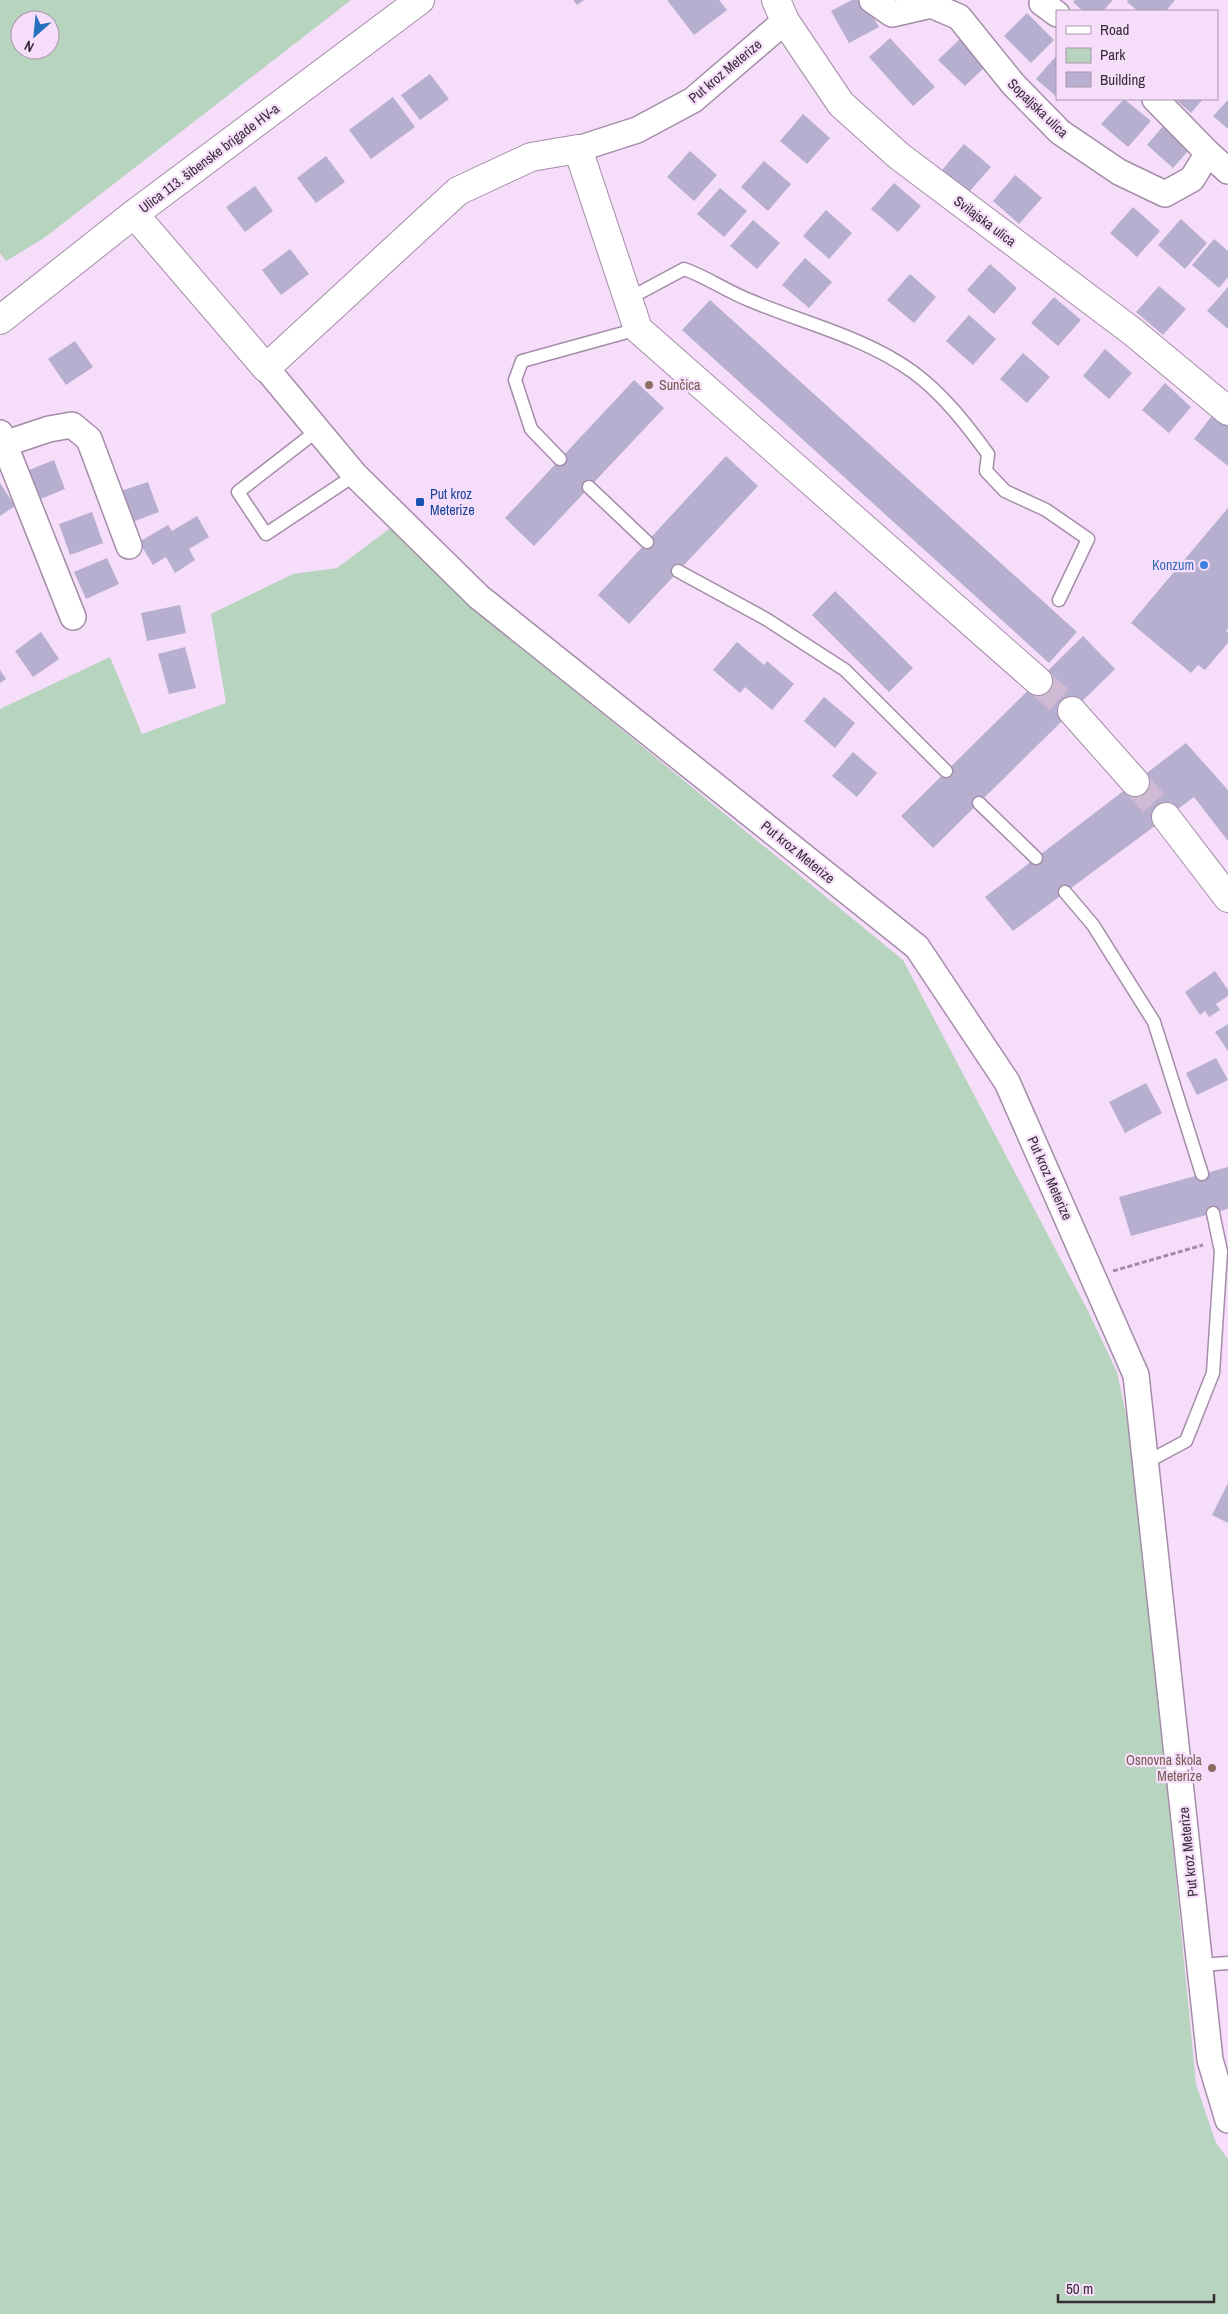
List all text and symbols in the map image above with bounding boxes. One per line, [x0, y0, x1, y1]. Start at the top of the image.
north arrow [10, 10, 60, 60]
legend [1056, 10, 1218, 100]
text: Road [1100, 19, 1129, 40]
street label: Put kroz Meterize [685, 35, 765, 107]
text: N [21, 37, 37, 56]
text: Park [1100, 44, 1126, 65]
text: Building [1100, 69, 1145, 90]
street label: Sopaljska ulica [1004, 75, 1072, 142]
street label: Ulica 113. šibenske brigade HV-a [135, 99, 283, 217]
street label: Svilajska ulica [950, 192, 1020, 251]
place label: Sunčica [659, 376, 701, 394]
marker: Sunčica [643, 379, 655, 391]
place label: Put kroz Meterize [430, 485, 475, 519]
marker: Put kroz Meterize [414, 496, 426, 508]
place label: Konzum [1152, 556, 1194, 574]
marker: Konzum [1198, 559, 1210, 571]
street label: Put kroz Meterize [757, 817, 839, 887]
street label: Put kroz Meterize [1023, 1133, 1077, 1223]
place label: Osnovna škola Meterize [1126, 1751, 1203, 1785]
marker: Osnovna škola Meterize [1206, 1762, 1218, 1774]
street label: Put kroz Meterize [1174, 1806, 1202, 1898]
scale bar [1058, 2272, 1214, 2304]
text: 50 m [1066, 2278, 1093, 2299]

